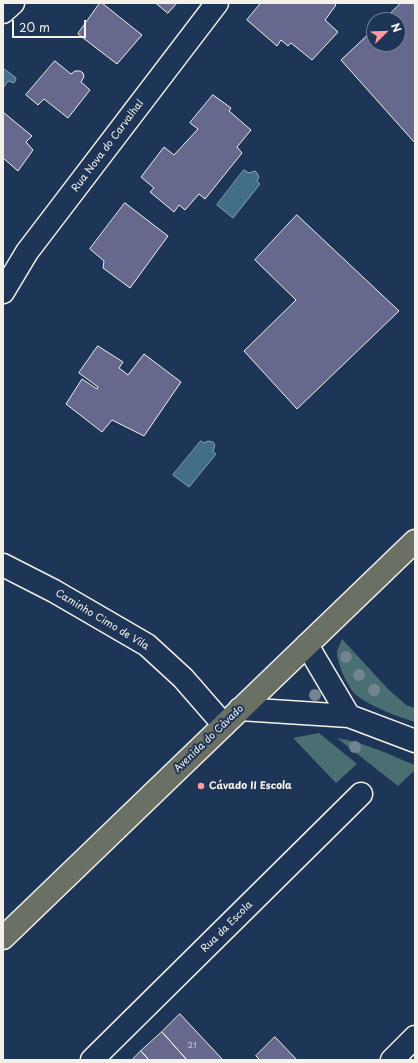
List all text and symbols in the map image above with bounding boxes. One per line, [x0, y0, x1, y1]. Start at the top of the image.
scale bar [14, 12, 88, 38]
north arrow [366, 12, 406, 52]
text: 20 m [19, 18, 50, 36]
text: N [387, 20, 406, 35]
street label: Rua Nova do Carvalhal [69, 98, 147, 194]
street label: Caminho Cimo de Vila [53, 587, 151, 653]
street label: Avenida do Cávado [172, 703, 246, 775]
place label: Cávado II Escola [209, 780, 292, 792]
marker: Cávado II Escola [196, 781, 206, 791]
street label: Rua da Escola [199, 899, 255, 955]
house number: 21 [187, 1041, 197, 1051]

